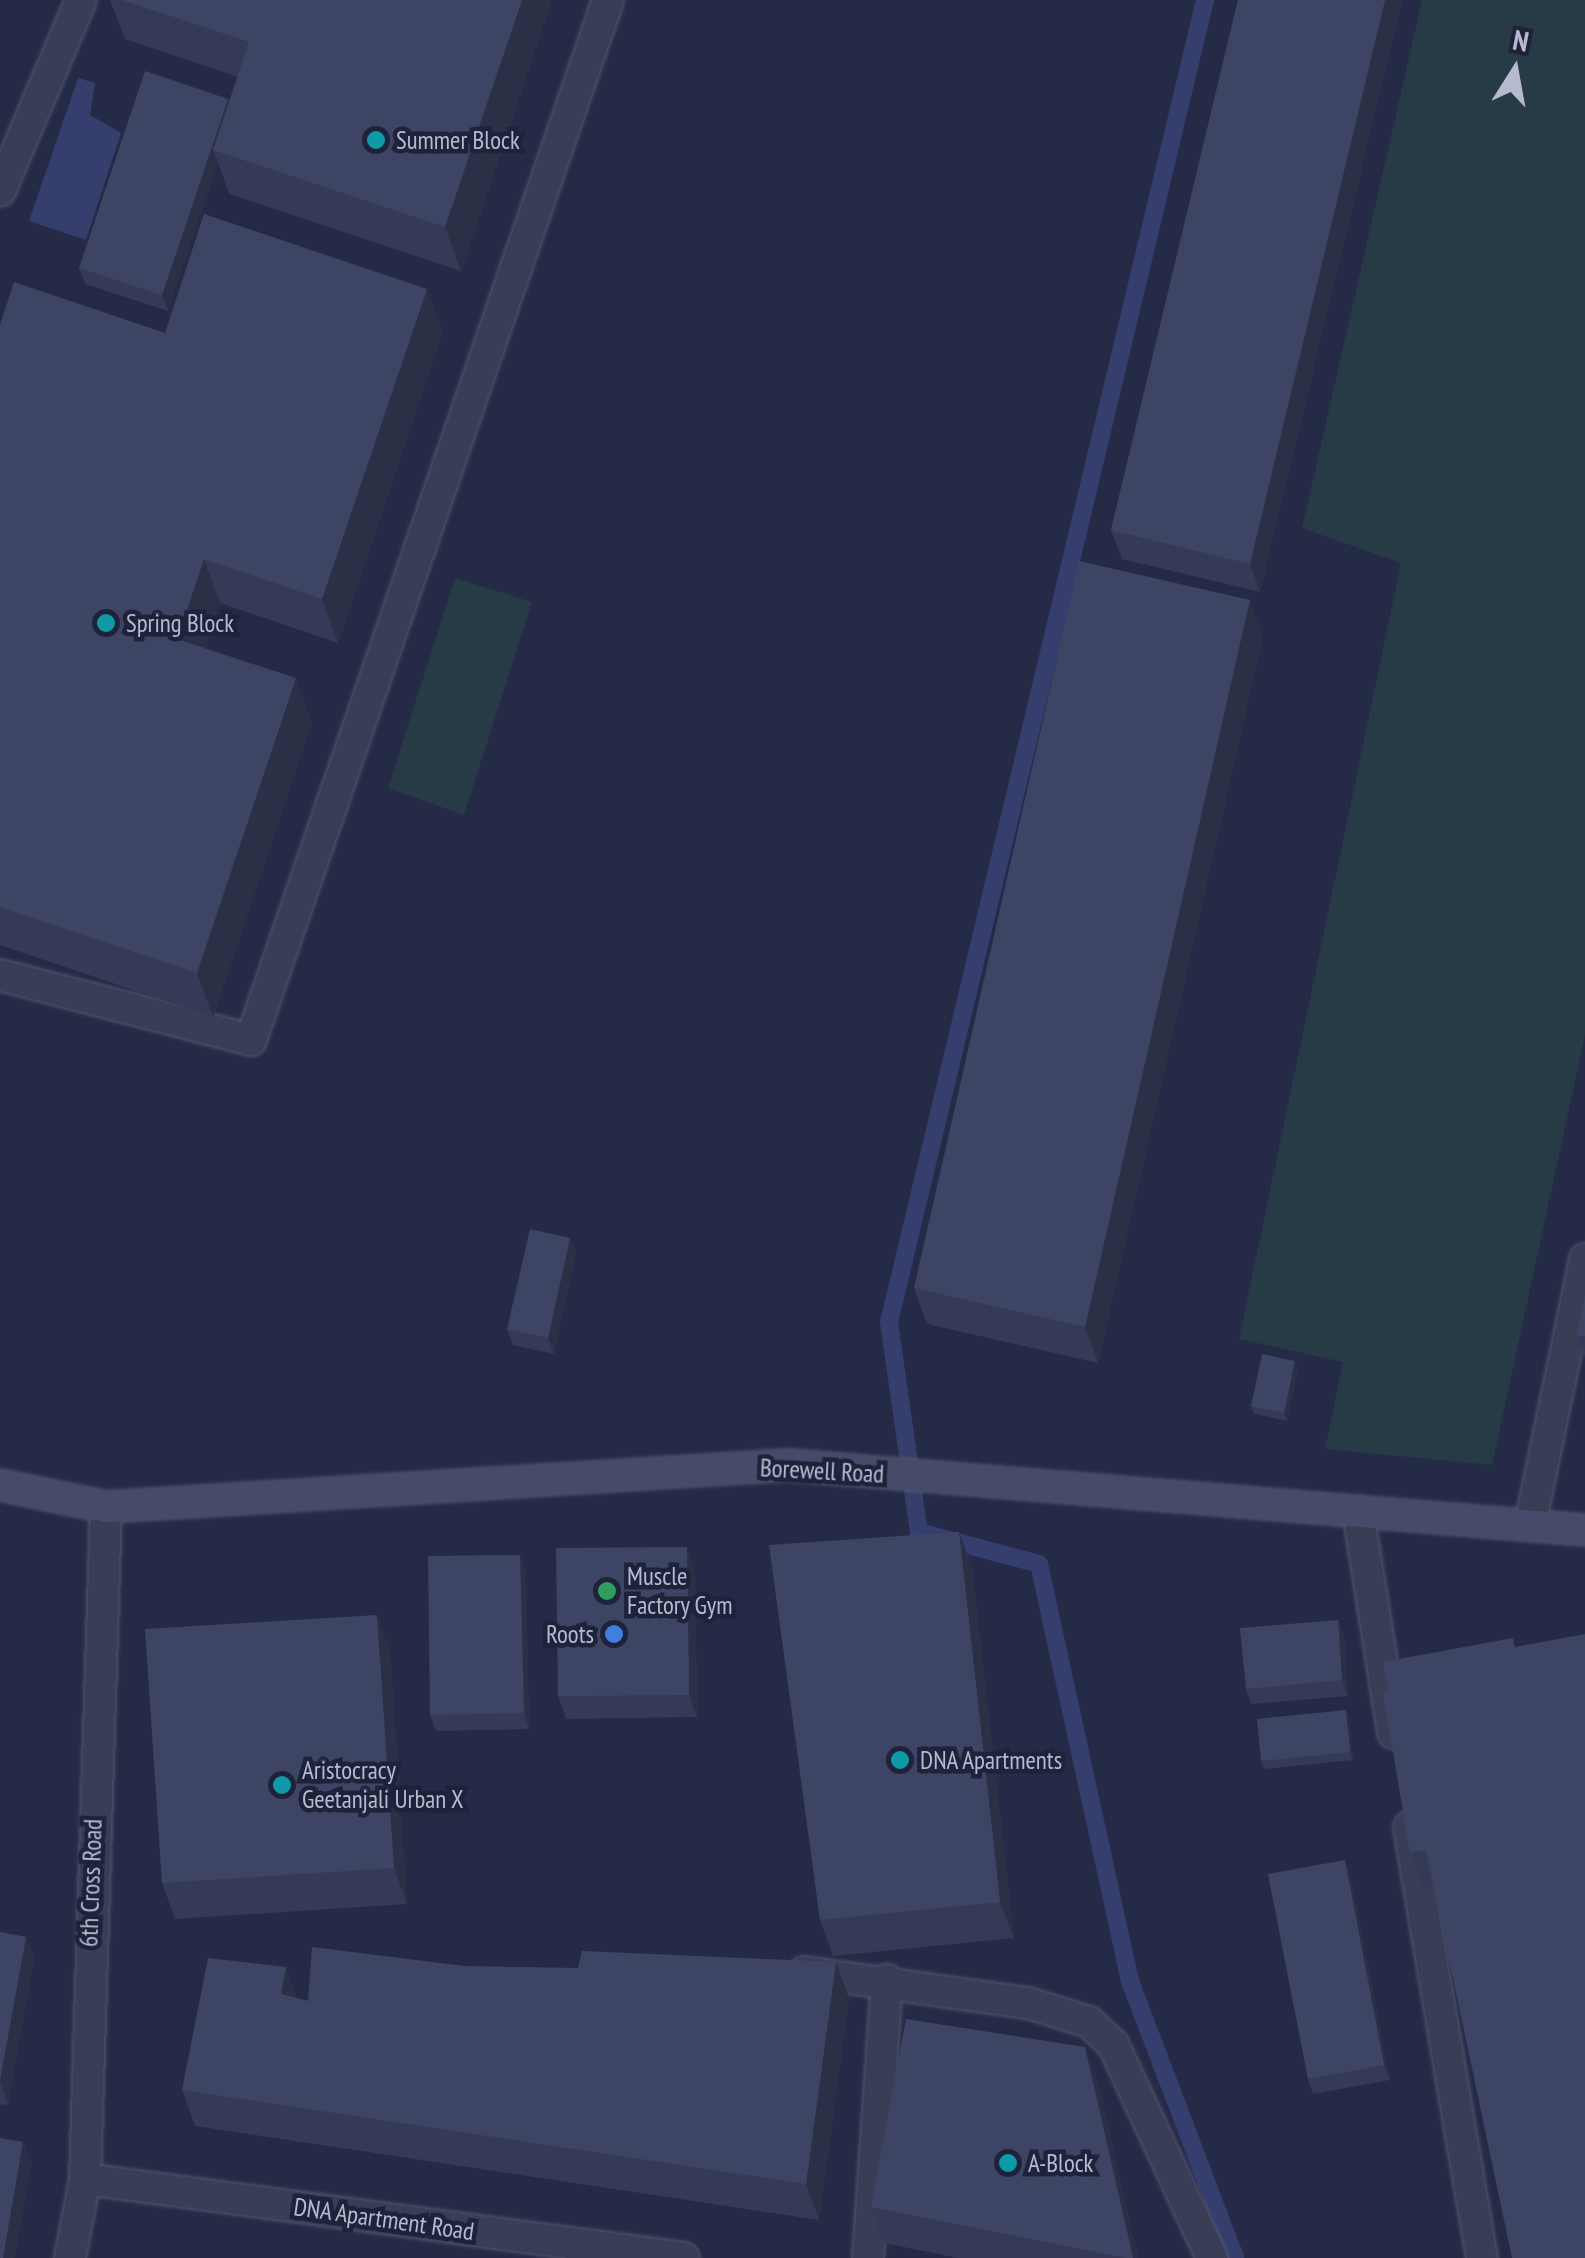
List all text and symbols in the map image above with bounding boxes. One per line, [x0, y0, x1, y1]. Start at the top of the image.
north arrow [1465, 20, 1565, 120]
text: N [1510, 20, 1532, 60]
place label: Summer Block [396, 125, 520, 155]
marker: Summer Block [365, 129, 387, 151]
place label: Spring Block [126, 608, 234, 638]
marker: Spring Block [95, 612, 117, 634]
street label: Borewell Road [759, 1453, 885, 1489]
place label: Muscle Factory Gym [627, 1562, 733, 1621]
marker: Muscle Factory Gym [596, 1580, 618, 1602]
place label: Roots [546, 1619, 594, 1649]
marker: Roots [603, 1623, 625, 1645]
place label: DNA Apartments [920, 1745, 1064, 1775]
marker: DNA Apartments [889, 1749, 911, 1771]
place label: Aristocracy Geetanjali Urban X [302, 1756, 464, 1815]
marker: Aristocracy Geetanjali Urban X [271, 1774, 293, 1796]
street label: 6th Cross Road [74, 1818, 108, 1948]
place label: A-Block [1028, 2148, 1093, 2178]
marker: A-Block [997, 2152, 1019, 2174]
street label: DNA Apartment Road [291, 2191, 477, 2247]

